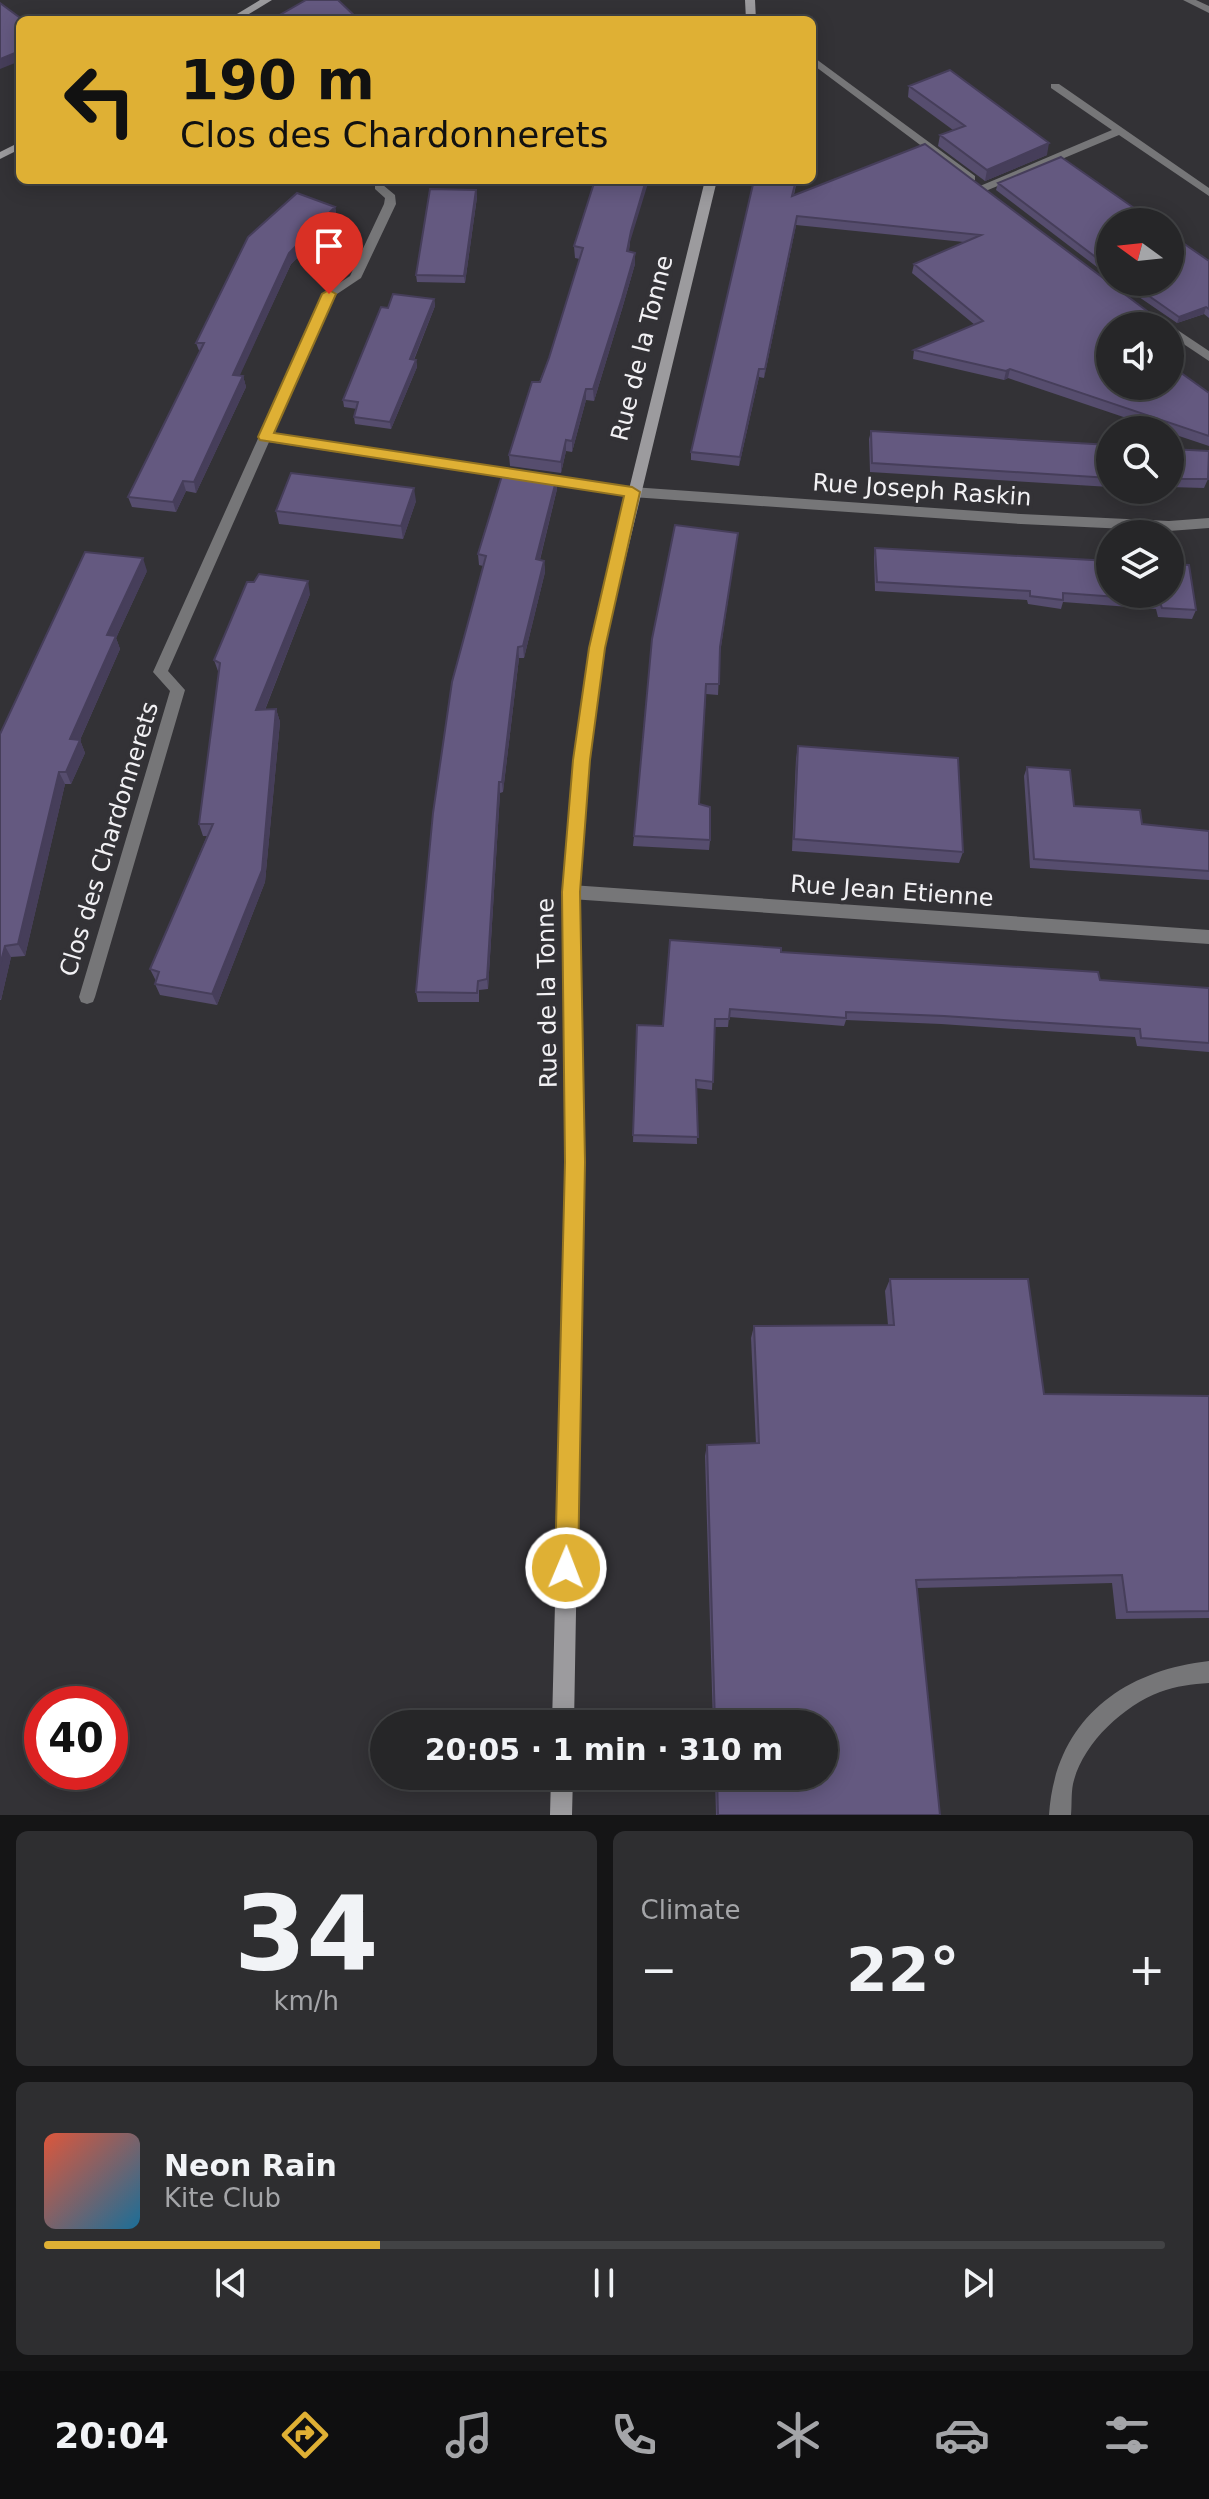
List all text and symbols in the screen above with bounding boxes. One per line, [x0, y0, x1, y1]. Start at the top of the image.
text: 190 m [180, 47, 375, 112]
icon: left [48, 48, 152, 152]
text: Clos des Chardonnerets [180, 114, 608, 155]
north arrow [1096, 208, 1184, 296]
map controls [1096, 208, 1184, 608]
pin [295, 212, 363, 294]
icon: arrive [307, 224, 351, 268]
street label: Rue de la Tonne [605, 252, 679, 444]
button: sound [1096, 312, 1184, 400]
button: search [1096, 416, 1184, 504]
street label: Rue Joseph Raskin [812, 468, 1032, 512]
button: layers [1096, 520, 1184, 608]
street label: Clos des Chardonnerets [54, 698, 164, 980]
street label: Rue Jean Etienne [789, 870, 995, 912]
street label: Rue de la Tonne [531, 898, 563, 1088]
position arrow [524, 1526, 608, 1610]
speed limit sign: 40 [24, 1686, 128, 1790]
text: 20:05 · 1 min · 310 m [425, 1732, 783, 1767]
text: 34 [234, 1873, 379, 1995]
text: Climate [641, 1895, 741, 1925]
text: 22° [846, 1935, 960, 2005]
text: − [641, 1944, 677, 1995]
text: + [1128, 1944, 1165, 1995]
text: km/h [273, 1986, 339, 2016]
text: Neon Rain [164, 2148, 337, 2183]
text: Kite Club [164, 2183, 281, 2213]
icon: previous [209, 2261, 253, 2305]
icon: pause [582, 2261, 626, 2305]
icon: next [956, 2261, 1000, 2305]
icon: directions [277, 2407, 333, 2463]
icon: music [441, 2407, 497, 2463]
icon: phone [606, 2407, 662, 2463]
icon: climate [770, 2407, 826, 2463]
icon: car [934, 2407, 990, 2463]
icon: filters [1099, 2407, 1155, 2463]
text: 20:04 [54, 2415, 169, 2456]

